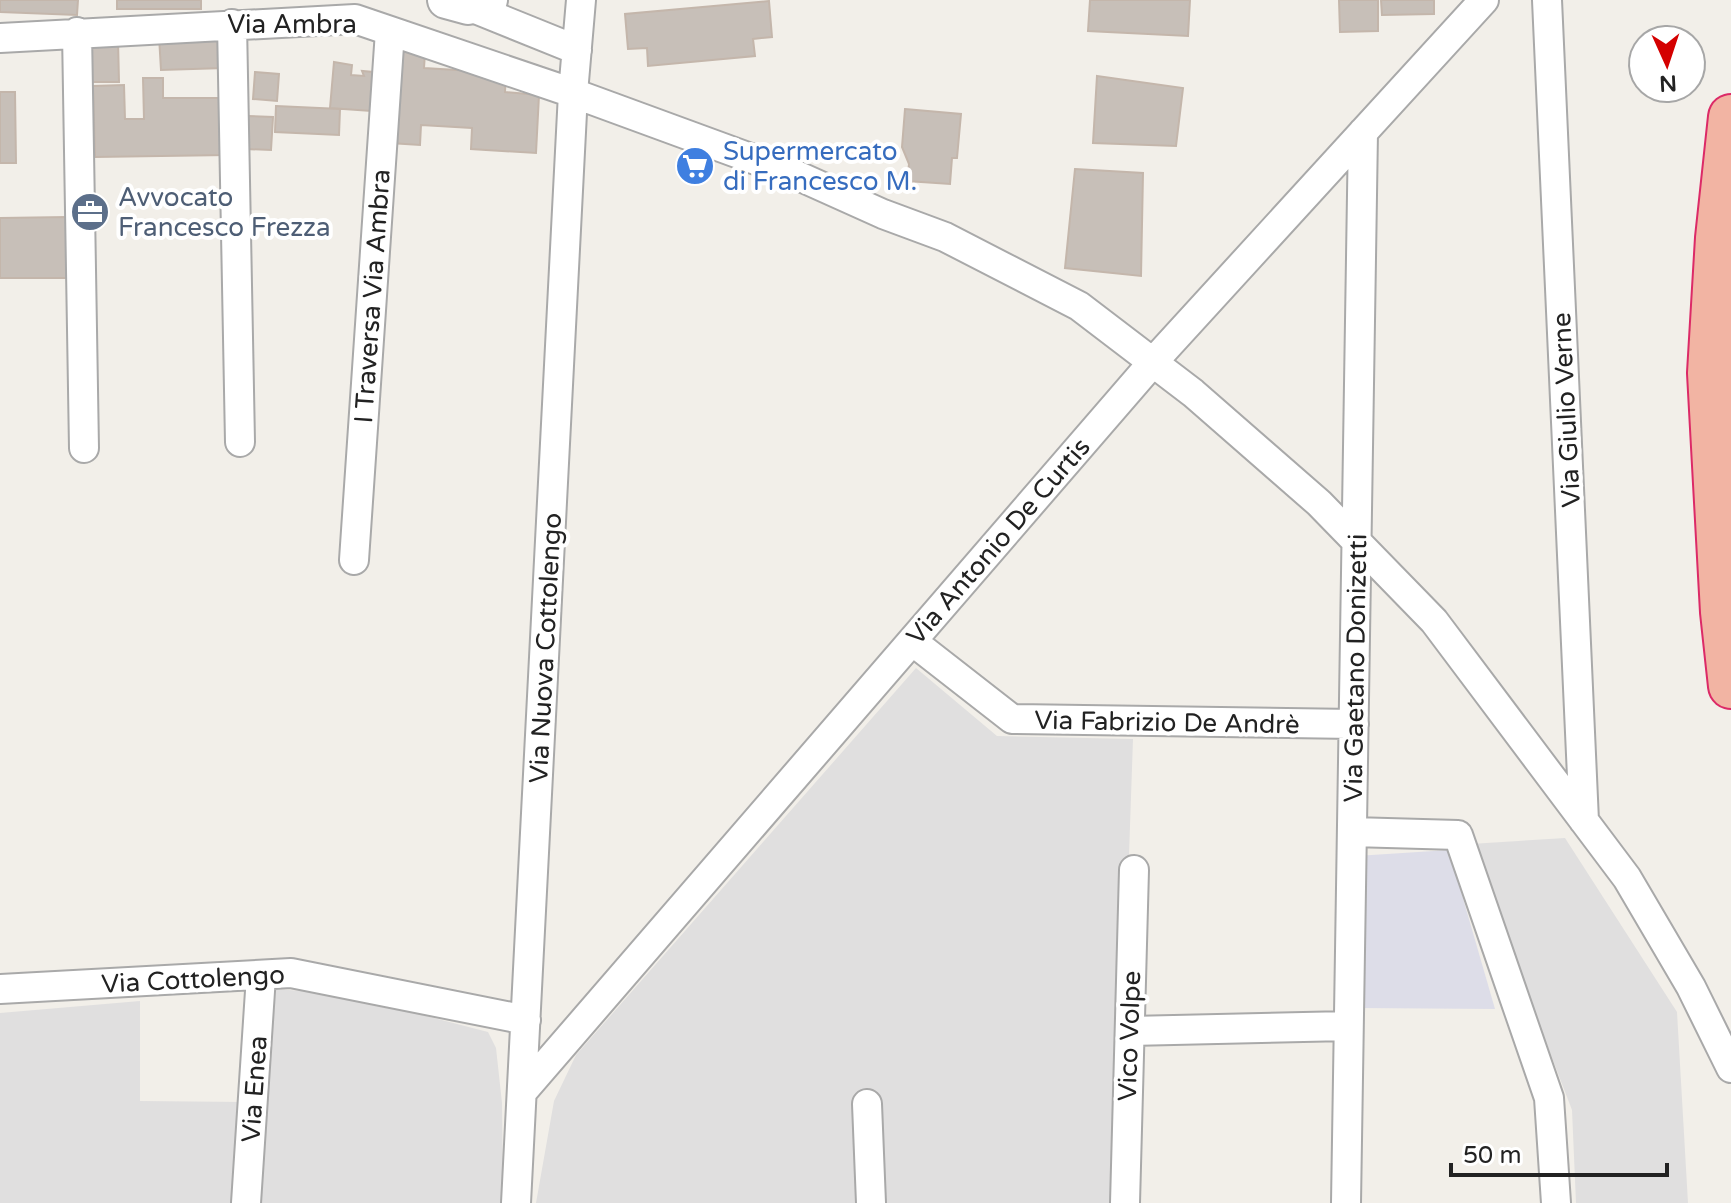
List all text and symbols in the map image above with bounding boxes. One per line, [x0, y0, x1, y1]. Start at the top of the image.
street label: Via Ambra [227, 9, 357, 40]
north arrow [1627, 24, 1707, 104]
text: N [1658, 70, 1677, 96]
place label: Supermercato di Francesco M. [723, 136, 917, 197]
supermarket icon: Supermercato di Francesco M. [674, 145, 716, 187]
street label: I Traversa Via Ambra [348, 168, 397, 424]
place label: Avvocato Francesco Frezza [118, 182, 331, 243]
office icon: Avvocato Francesco Frezza [69, 191, 111, 233]
street label: Via Giulio Verne [1546, 312, 1587, 508]
street label: Via Antonio De Curtis [900, 432, 1097, 651]
street label: Via Nuova Cottolengo [523, 512, 568, 784]
street label: Via Gaetano Donizetti [1338, 533, 1373, 803]
street label: Via Fabrizio De Andrè [1034, 705, 1300, 740]
street label: Via Cottolengo [100, 959, 286, 1000]
street label: Vico Volpe [1112, 970, 1147, 1102]
street label: Via Enea [235, 1034, 274, 1144]
scale bar [1451, 1127, 1667, 1177]
text: 50 m [1463, 1141, 1521, 1170]

